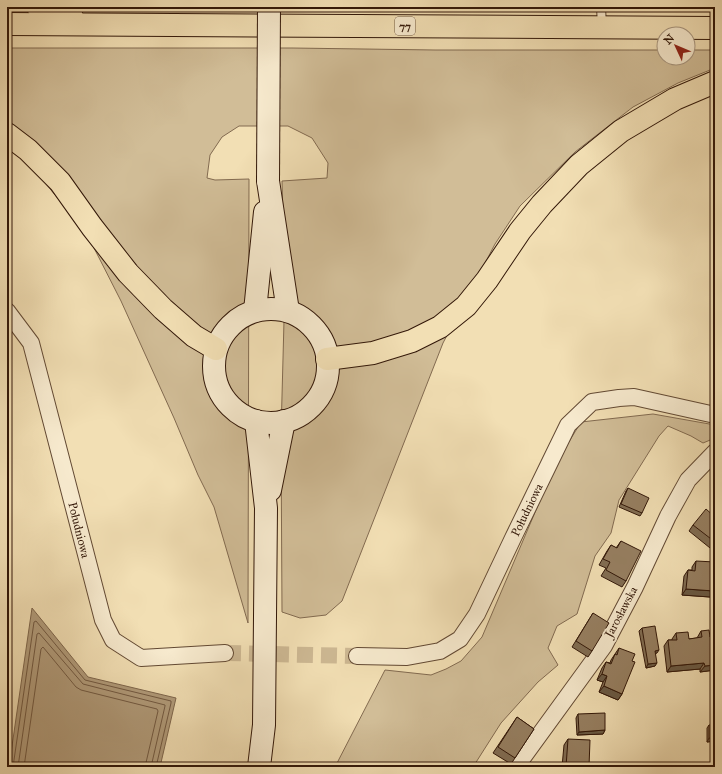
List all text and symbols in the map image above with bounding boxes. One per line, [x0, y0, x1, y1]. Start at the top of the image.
road number: 77 [395, 17, 415, 35]
north arrow [656, 26, 696, 66]
text: N [661, 31, 678, 47]
street label: Południowa [508, 480, 546, 539]
street label: Południowa [65, 501, 93, 560]
street label: Jarosławska [601, 583, 642, 642]

